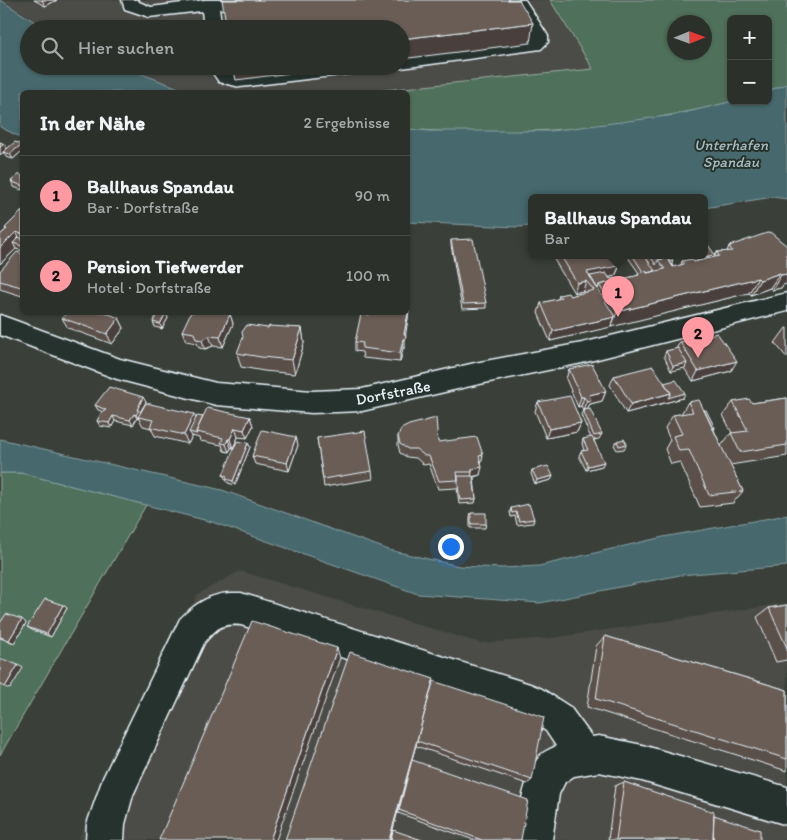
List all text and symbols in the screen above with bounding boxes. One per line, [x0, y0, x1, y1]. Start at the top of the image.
north arrow [667, 15, 712, 60]
map controls [727, 15, 772, 105]
button: + [727, 15, 772, 60]
search box [20, 20, 410, 75]
icon: search [38, 34, 66, 62]
text: Hier suchen [78, 36, 174, 59]
button: − [727, 60, 772, 105]
text: In der Nähe [40, 110, 145, 135]
text: 2 Ergebnisse [304, 113, 390, 132]
water label: Unterhafen Spandau [694, 136, 768, 171]
text: Ballhaus Spandau [87, 175, 234, 198]
text: 1 [52, 186, 60, 205]
text: 90 m [355, 186, 390, 205]
popup [528, 194, 708, 259]
text: Bar · Dorfstraße [87, 198, 199, 217]
text: Ballhaus Spandau [545, 206, 691, 229]
text: Bar [545, 229, 570, 248]
text: Pension Tiefwerder [87, 255, 243, 278]
text: 2 [52, 266, 60, 285]
text: 100 m [346, 266, 390, 285]
pin: 1 [602, 276, 634, 317]
text: Hotel · Dorfstraße [87, 278, 211, 297]
pin: 2 [682, 317, 714, 358]
street label: Dorfstraße [354, 376, 432, 409]
your location [438, 534, 464, 560]

